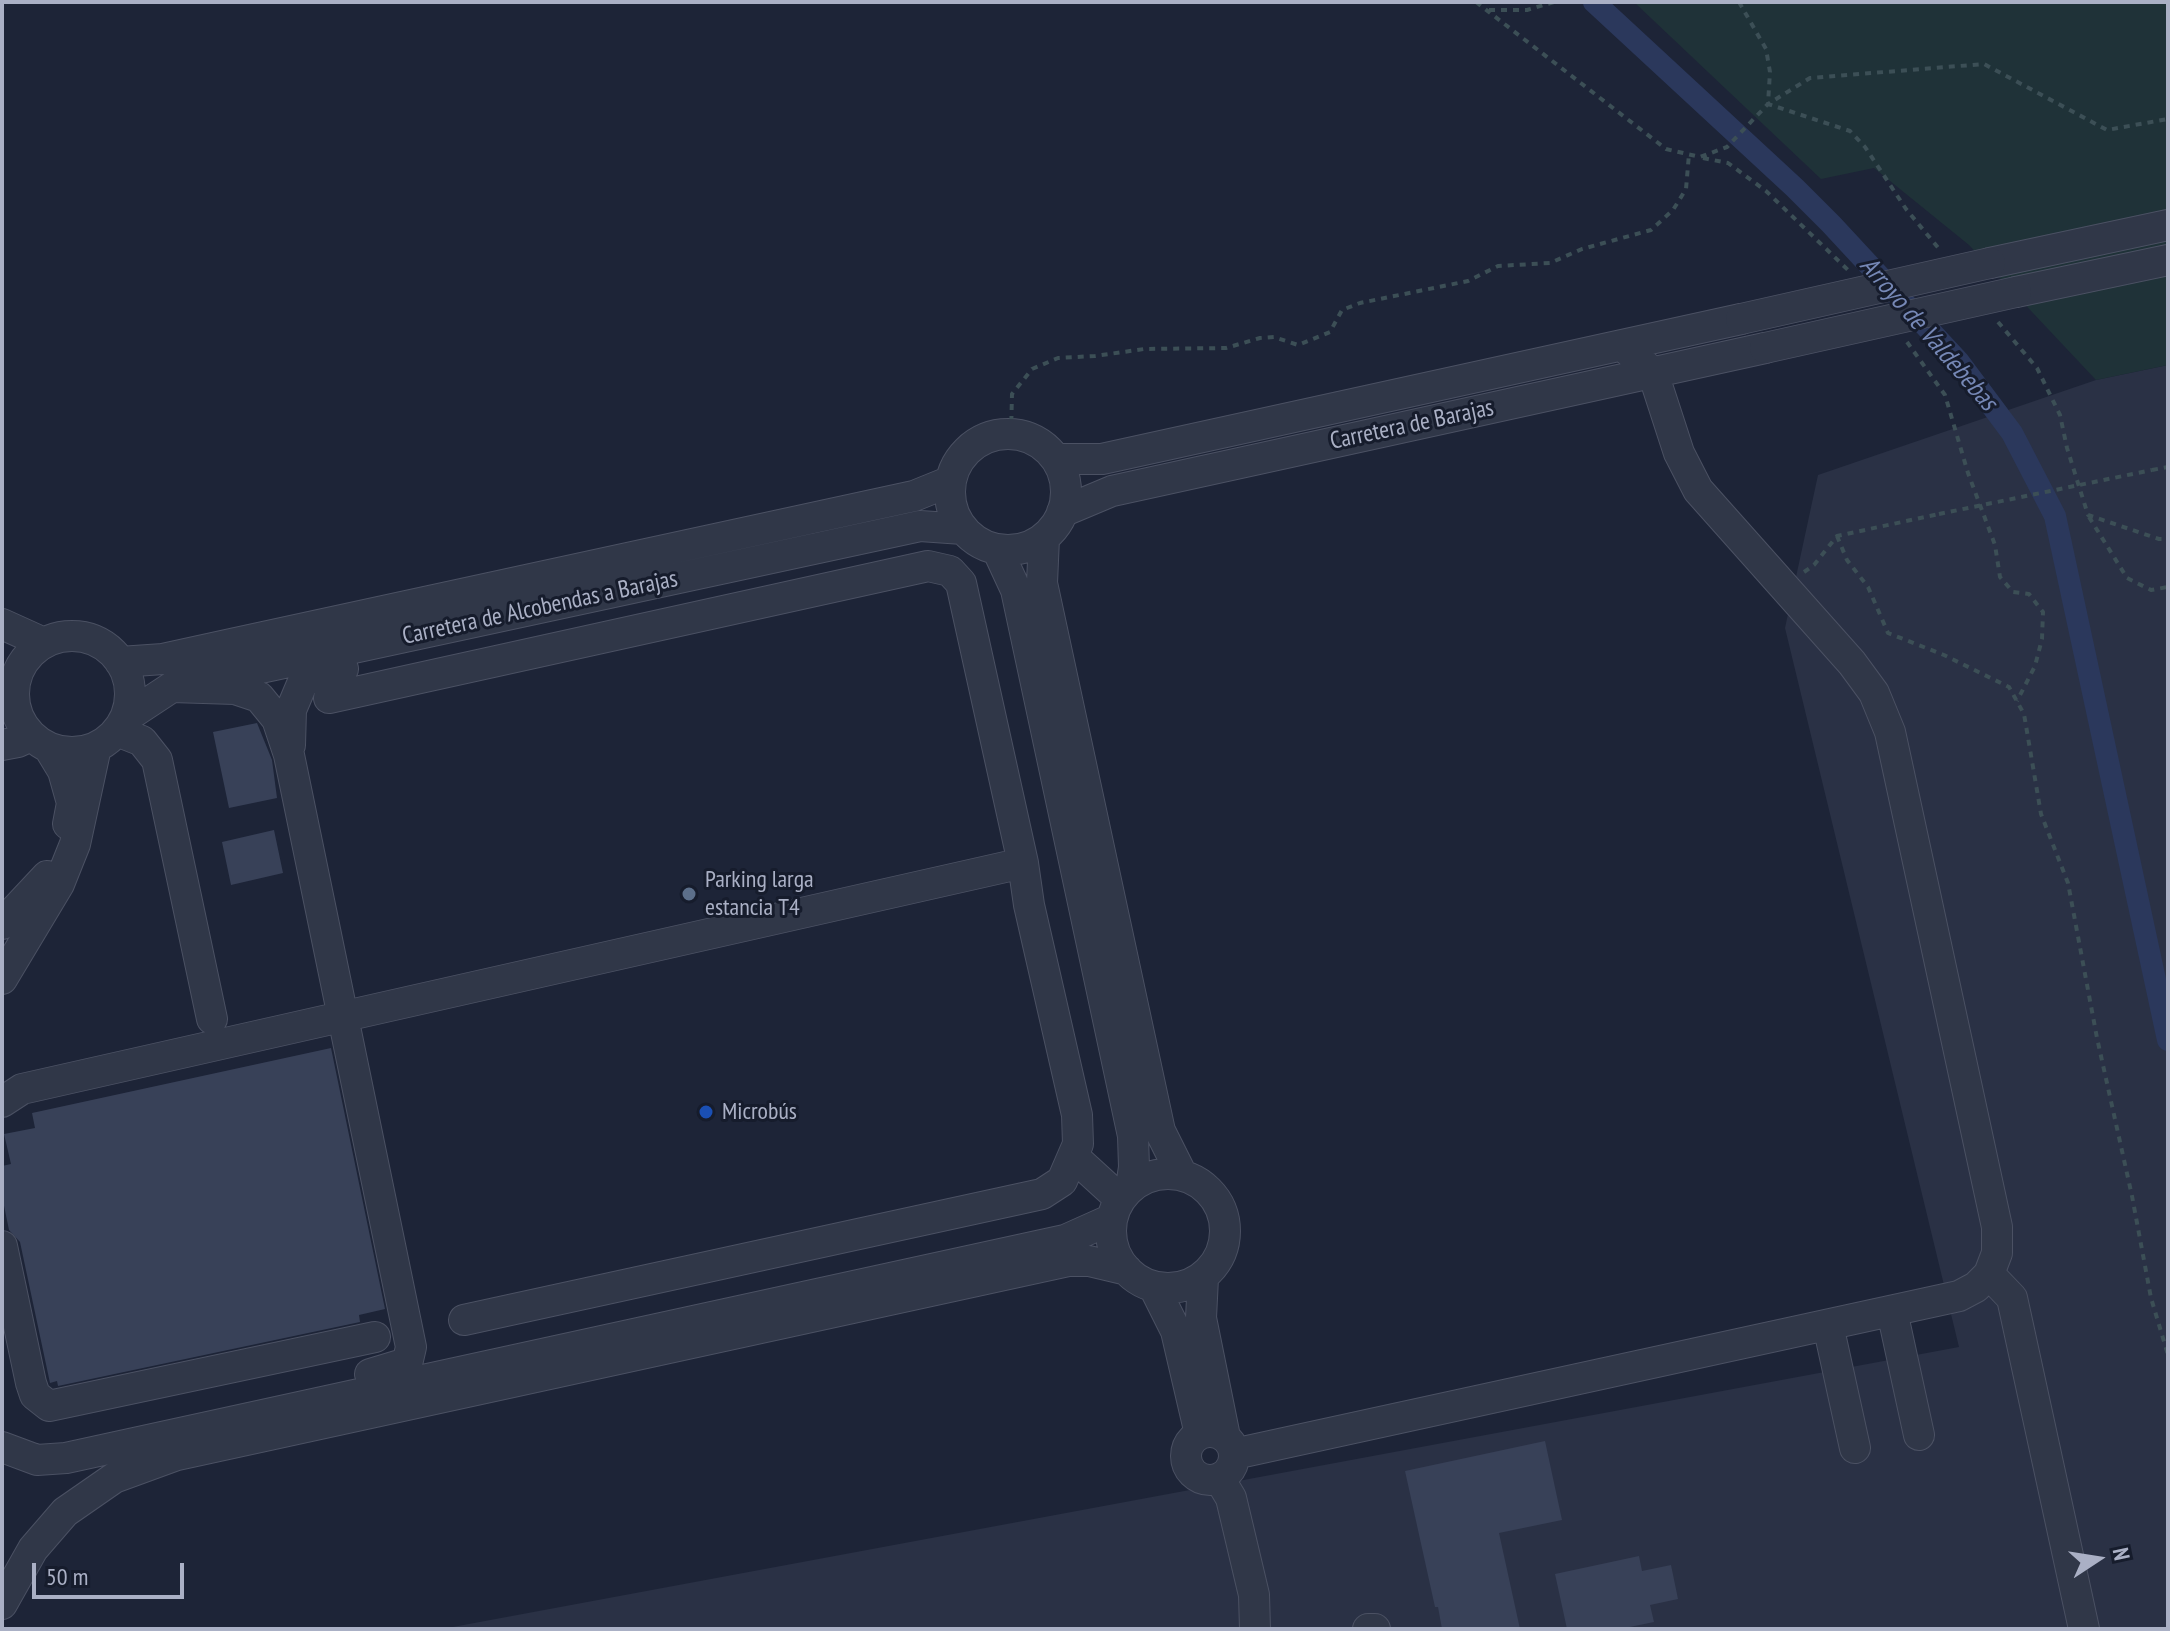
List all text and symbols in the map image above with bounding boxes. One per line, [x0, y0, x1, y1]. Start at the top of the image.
water label: Arroyo de Valdebebas [1853, 251, 2003, 417]
street label: Carretera de Barajas [1328, 394, 1496, 456]
street label: Carretera de Alcobendas a Barajas [400, 565, 680, 651]
place label: Parking larga estancia T4 [705, 866, 814, 922]
marker: Parking larga estancia T4 [680, 885, 698, 903]
place label: Microbús [722, 1098, 797, 1126]
marker: Microbús [697, 1103, 715, 1121]
north arrow [2058, 1519, 2138, 1599]
text: N [2107, 1545, 2136, 1563]
scale bar [36, 1547, 188, 1597]
text: 50 m [46, 1561, 88, 1592]

